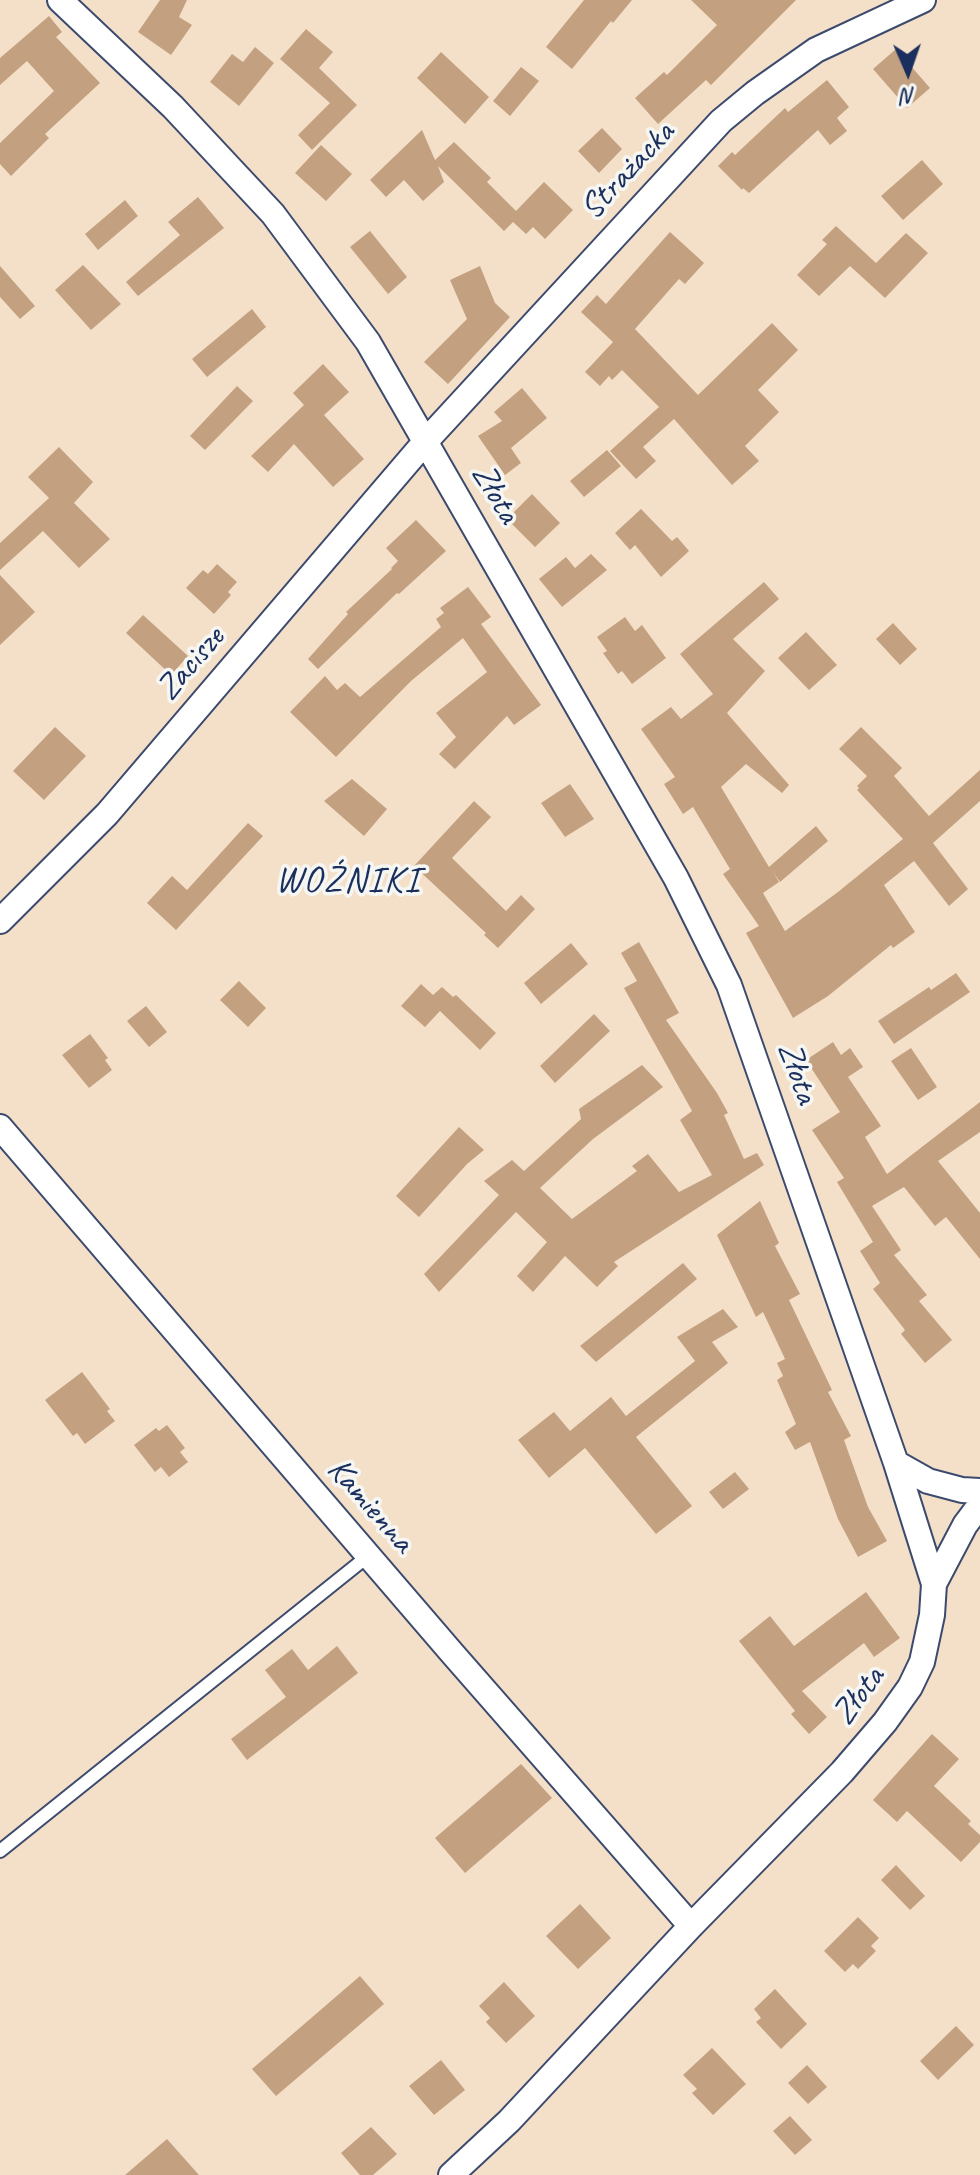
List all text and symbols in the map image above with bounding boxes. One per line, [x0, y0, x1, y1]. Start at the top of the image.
north arrow [868, 32, 948, 112]
text: N [902, 82, 916, 110]
street label: Strażacka [572, 113, 684, 229]
street label: Złota [462, 457, 528, 531]
street label: Zacisze [148, 619, 234, 709]
district label: WOŹNIKI [275, 860, 421, 904]
street label: Złota [768, 1037, 826, 1109]
street label: Kamienna [318, 1450, 422, 1562]
street label: Złota [824, 1659, 894, 1733]

